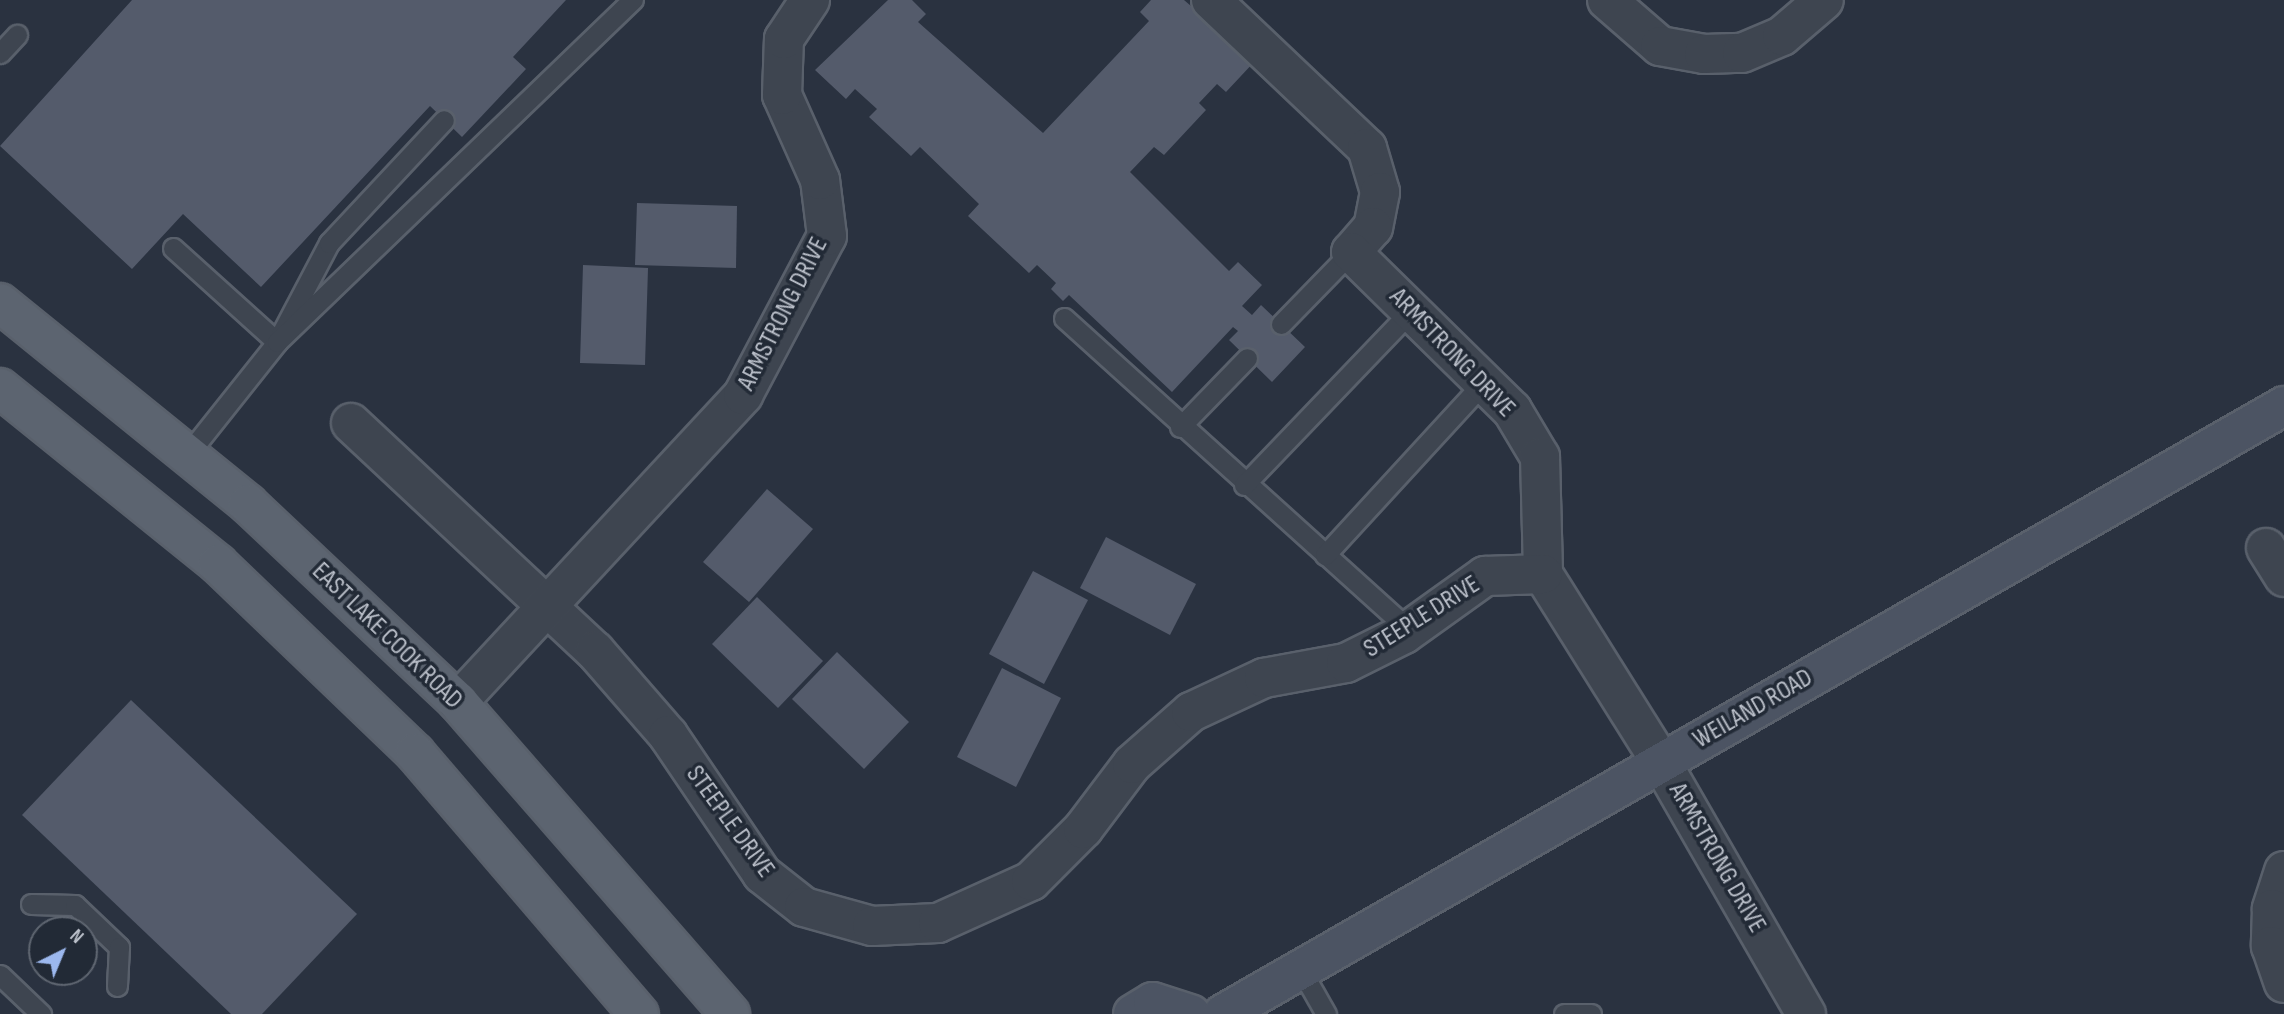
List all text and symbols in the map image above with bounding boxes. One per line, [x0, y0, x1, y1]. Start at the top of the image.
street label: ARMSTRONG DRIVE [731, 232, 835, 396]
street label: ARMSTRONG DRIVE [1383, 282, 1521, 424]
street label: EAST LAKE COOK ROAD [305, 556, 469, 716]
street label: STEEPLE DRIVE [1358, 569, 1486, 665]
street label: WEILAND ROAD [1688, 662, 1818, 756]
street label: STEEPLE DRIVE [679, 760, 781, 884]
street label: ARMSTRONG DRIVE [1662, 778, 1772, 938]
north arrow [28, 916, 98, 986]
text: N [65, 925, 88, 949]

